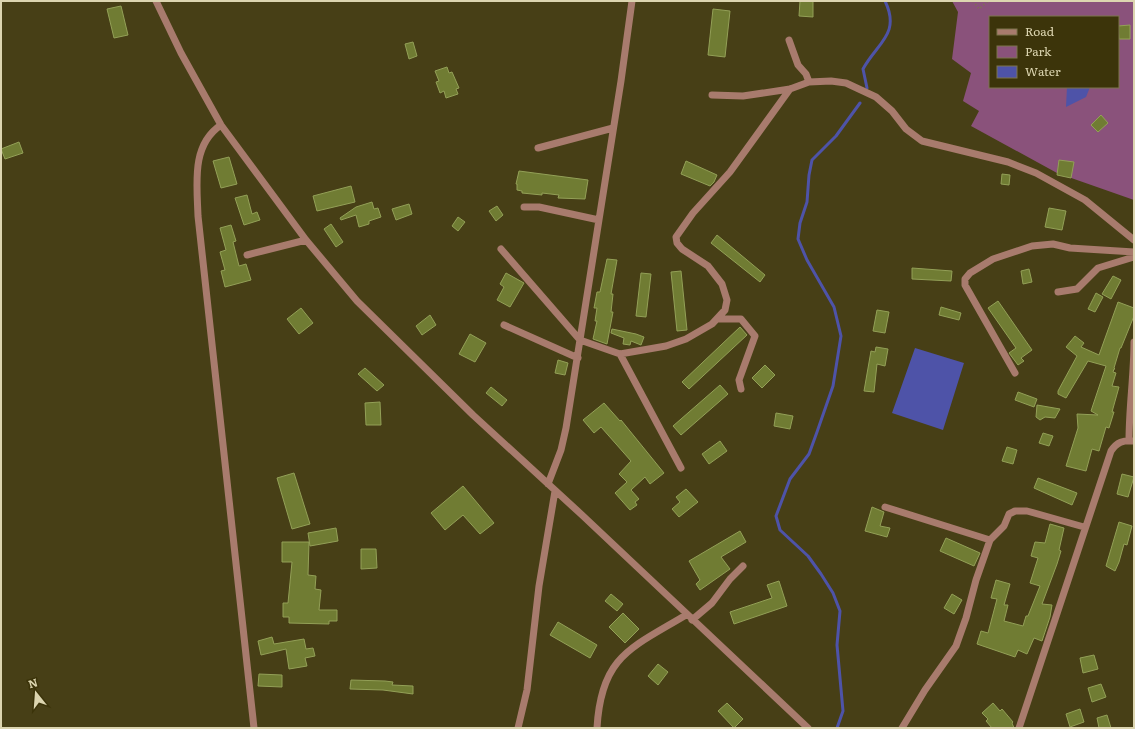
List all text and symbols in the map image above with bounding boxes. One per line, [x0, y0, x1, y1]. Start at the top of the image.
legend [989, 16, 1119, 88]
text: Road [1025, 22, 1055, 40]
text: Park [1025, 42, 1052, 60]
text: Water [1025, 62, 1061, 80]
north arrow [16, 673, 56, 713]
text: N [26, 673, 40, 691]

